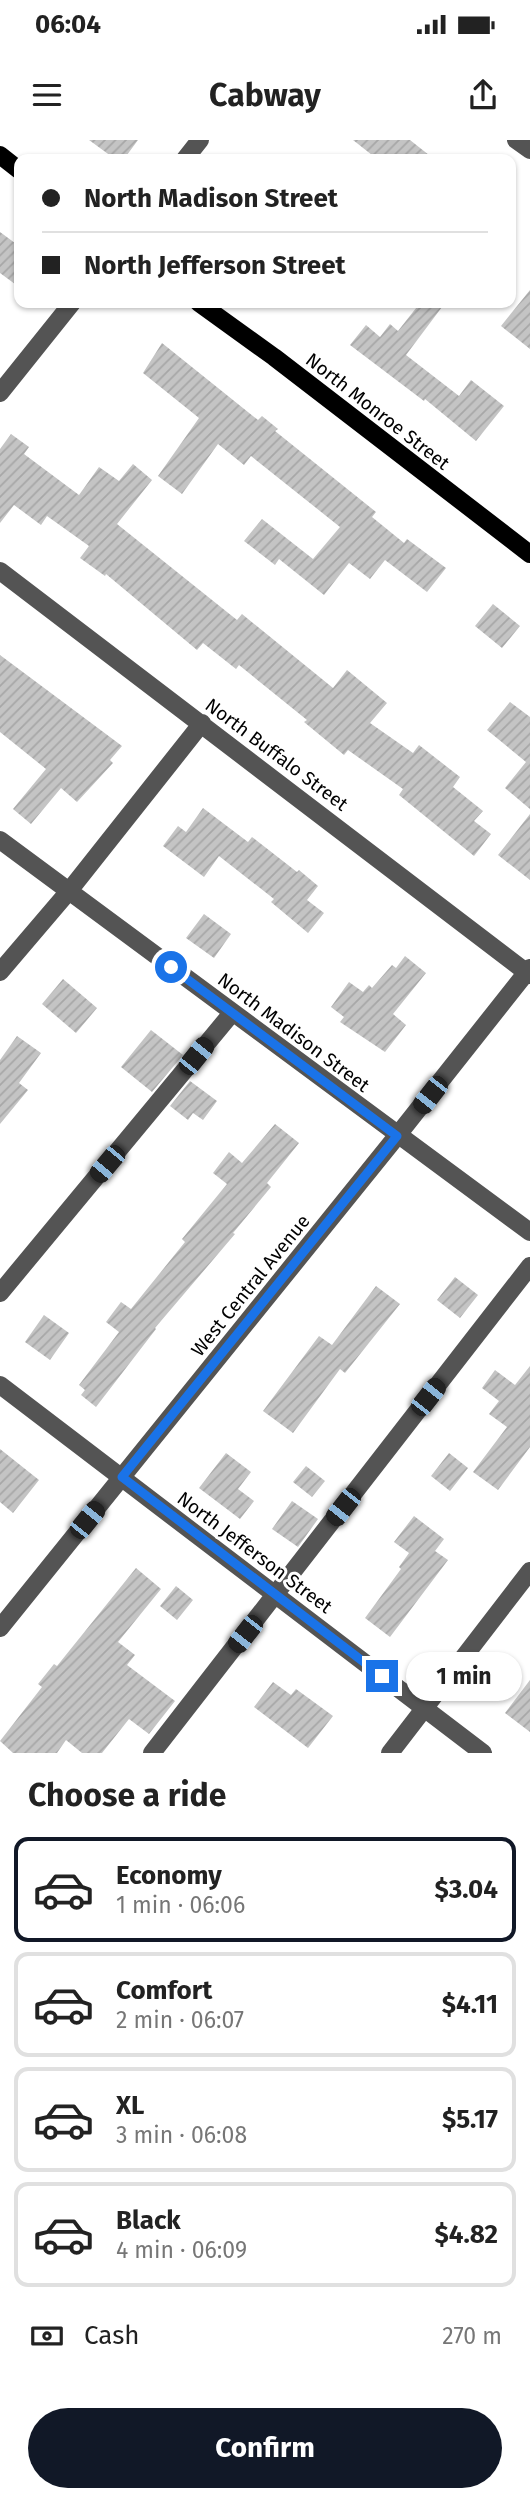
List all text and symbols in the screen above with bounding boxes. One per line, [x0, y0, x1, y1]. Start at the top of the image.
text: 06:04 [35, 9, 101, 40]
icon: menu [28, 76, 66, 114]
text: Cabway [209, 76, 321, 114]
icon: share [464, 76, 502, 114]
text: North Madison Street [84, 183, 338, 214]
text: North Jefferson Street [84, 250, 346, 281]
street label: North Monroe Street [301, 348, 454, 475]
street label: North Buffalo Street [201, 693, 353, 816]
route start [155, 951, 187, 983]
street label: North Madison Street [213, 968, 374, 1097]
car [175, 1033, 218, 1079]
car [409, 1072, 452, 1118]
car [86, 1141, 129, 1187]
street label: West Central Avenue [186, 1210, 315, 1361]
car [407, 1374, 450, 1420]
car [322, 1484, 365, 1530]
street label: North Jefferson Street [173, 1487, 337, 1618]
car [66, 1497, 109, 1543]
car [224, 1611, 267, 1657]
callout: 1 min [406, 1652, 522, 1700]
route end [366, 1660, 398, 1692]
text: 1 min [436, 1662, 492, 1690]
text: Choose a ride [28, 1776, 226, 1814]
icon: car [32, 1858, 95, 1921]
text: Economy [116, 1860, 222, 1891]
text: $3.04 [434, 1874, 498, 1905]
text: 1 min · 06:06 [116, 1891, 245, 1919]
icon: car [32, 1973, 95, 2036]
text: Comfort [116, 1975, 212, 2006]
text: $4.11 [442, 1989, 498, 2020]
text: 2 min · 06:07 [116, 2006, 244, 2034]
icon: car [32, 2088, 95, 2151]
text: XL [116, 2090, 144, 2121]
text: $5.17 [442, 2104, 498, 2135]
text: 3 min · 06:08 [116, 2121, 247, 2149]
icon: car [32, 2203, 95, 2266]
text: Black [116, 2205, 181, 2236]
text: $4.82 [435, 2219, 498, 2250]
text: 4 min · 06:09 [116, 2236, 247, 2264]
icon: cash [28, 2317, 66, 2355]
text: Cash [84, 2320, 140, 2351]
text: 270 m [442, 2322, 502, 2350]
button: Confirm [28, 2408, 502, 2488]

